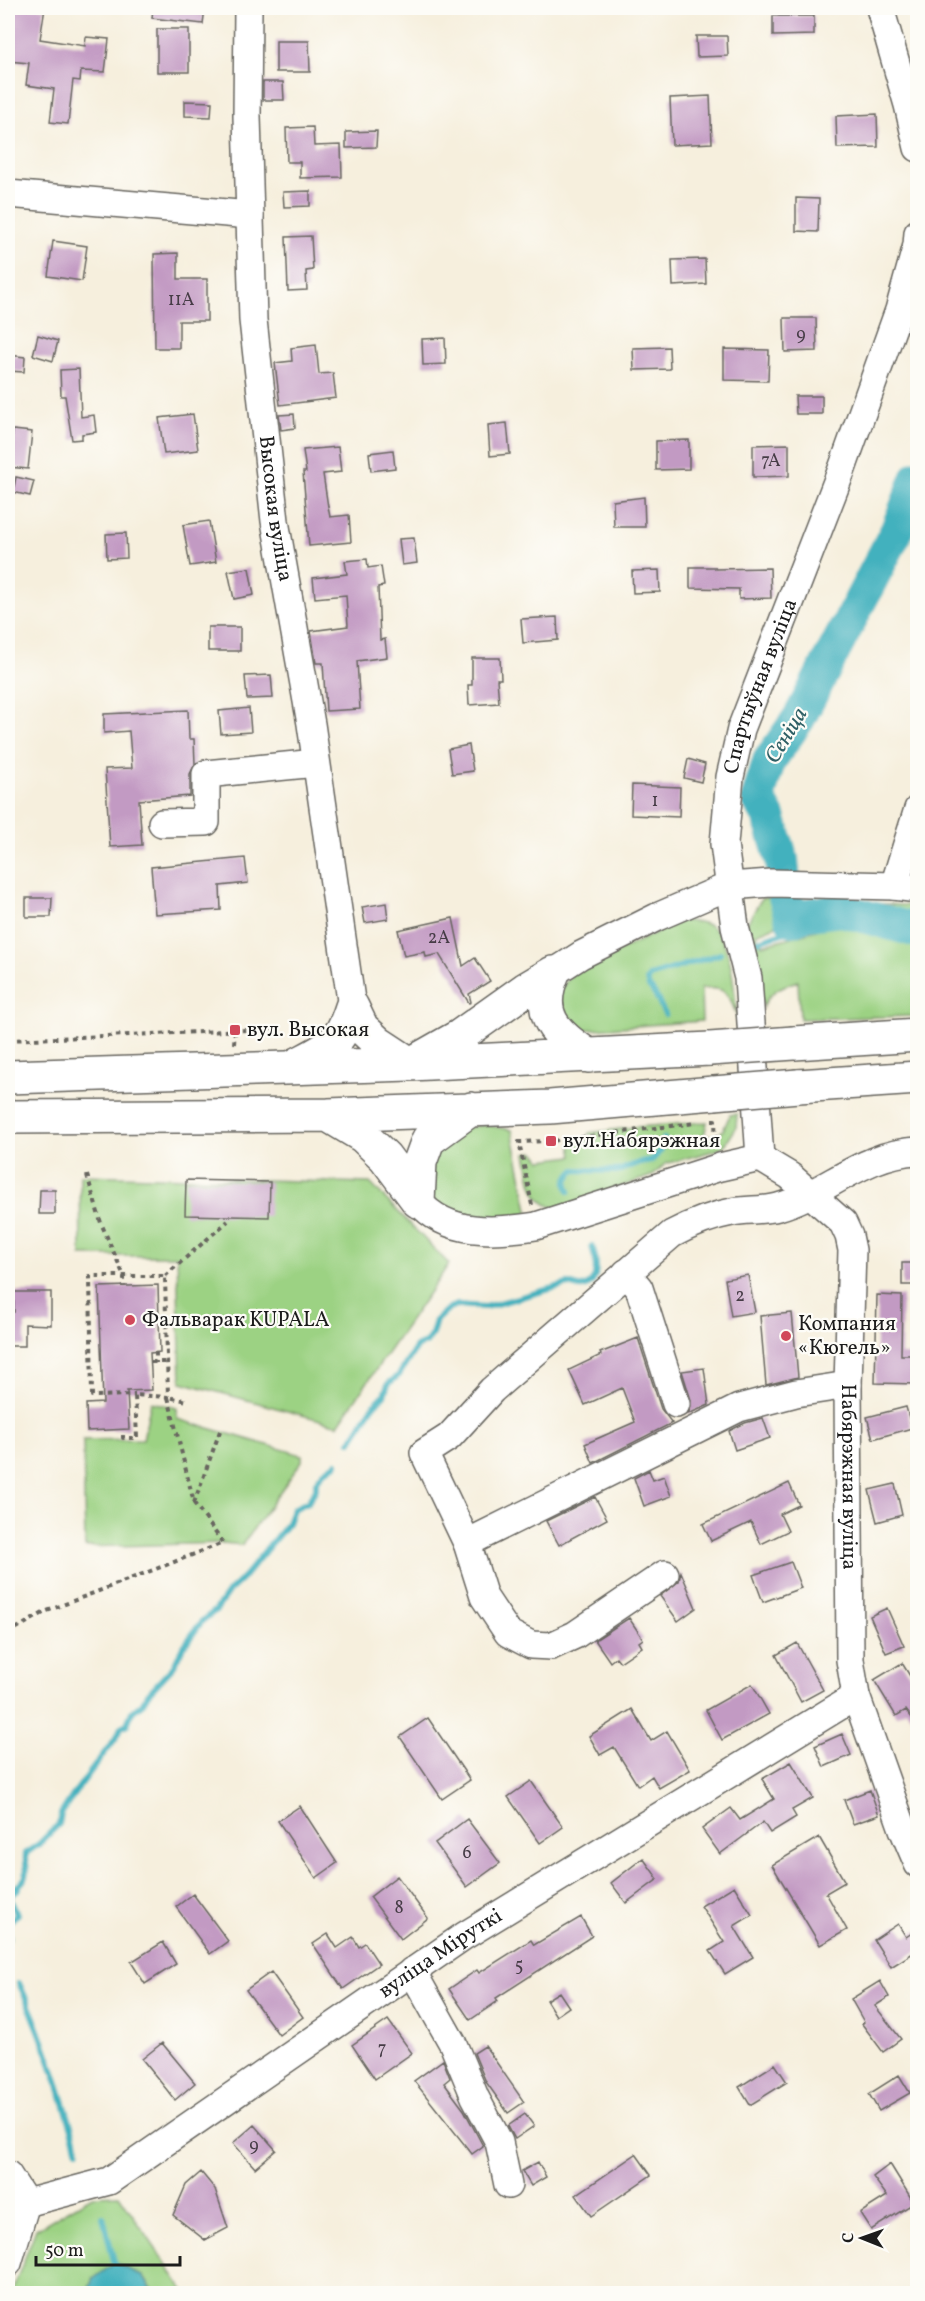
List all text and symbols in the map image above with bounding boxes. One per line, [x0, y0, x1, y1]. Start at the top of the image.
house number: 11А [168, 288, 195, 313]
house number: 9 [796, 323, 806, 348]
street label: Высокая вуліца [251, 434, 300, 584]
house number: 7А [761, 449, 781, 474]
street label: Спартыўная вуліца [717, 594, 805, 777]
water label: Сеніца [758, 702, 816, 770]
house number: 1 [652, 789, 658, 814]
house number: 2А [428, 926, 450, 951]
place label: вул. Высокая [247, 1016, 369, 1045]
marker: вул. Высокая [228, 1023, 242, 1037]
place label: вул.Набярэжная [563, 1127, 720, 1156]
marker: вул.Набярэжная [544, 1134, 558, 1148]
house number: 2 [735, 1284, 745, 1309]
place label: Фальварак KUPALA [142, 1306, 330, 1335]
place label: Компания «Кюгель» [798, 1310, 896, 1363]
marker: Фальварак KUPALA [123, 1313, 137, 1327]
marker: Компания «Кюгель» [779, 1329, 793, 1343]
street label: Набярэжная вуліца [833, 1384, 864, 1570]
house number: 6 [462, 1841, 472, 1866]
house number: 8 [394, 1896, 404, 1921]
street label: вуліца Міруткі [373, 1901, 508, 2005]
house number: 5 [515, 1954, 523, 1979]
house number: 7 [378, 2037, 386, 2062]
house number: 9 [249, 2134, 259, 2159]
north arrow [832, 2208, 892, 2268]
scale bar [36, 2229, 180, 2267]
text: С [838, 2232, 860, 2243]
text: 50 m [45, 2239, 84, 2264]

